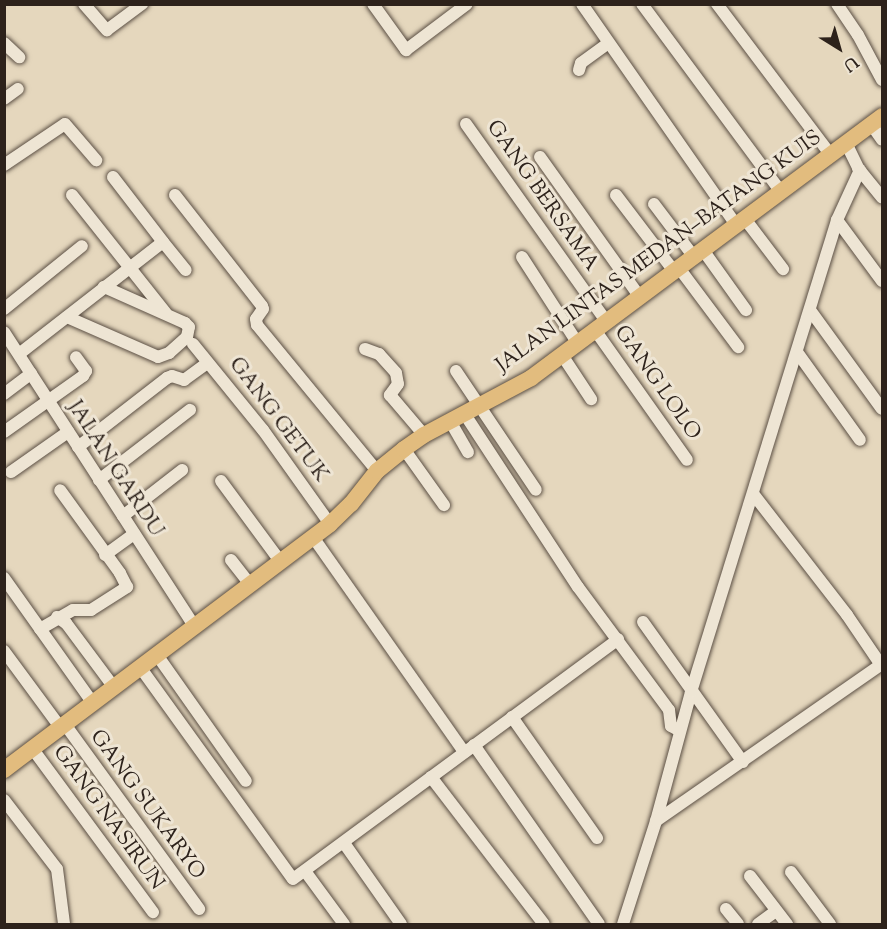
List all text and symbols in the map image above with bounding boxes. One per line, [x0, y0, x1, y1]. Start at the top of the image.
north arrow [809, 18, 869, 78]
text: U [838, 50, 862, 76]
street label: GANG BERSAMA [480, 116, 604, 276]
street label: JALAN LINTAS MEDAN–BATANG KUIS [491, 125, 827, 379]
street label: GANG LOLO [608, 321, 706, 445]
street label: GANG GETUK [223, 353, 333, 487]
street label: JALAN GARDU [62, 396, 168, 542]
street label: GANG SUKARYO [84, 725, 210, 885]
street label: GANG NASIRUN [47, 741, 169, 895]

